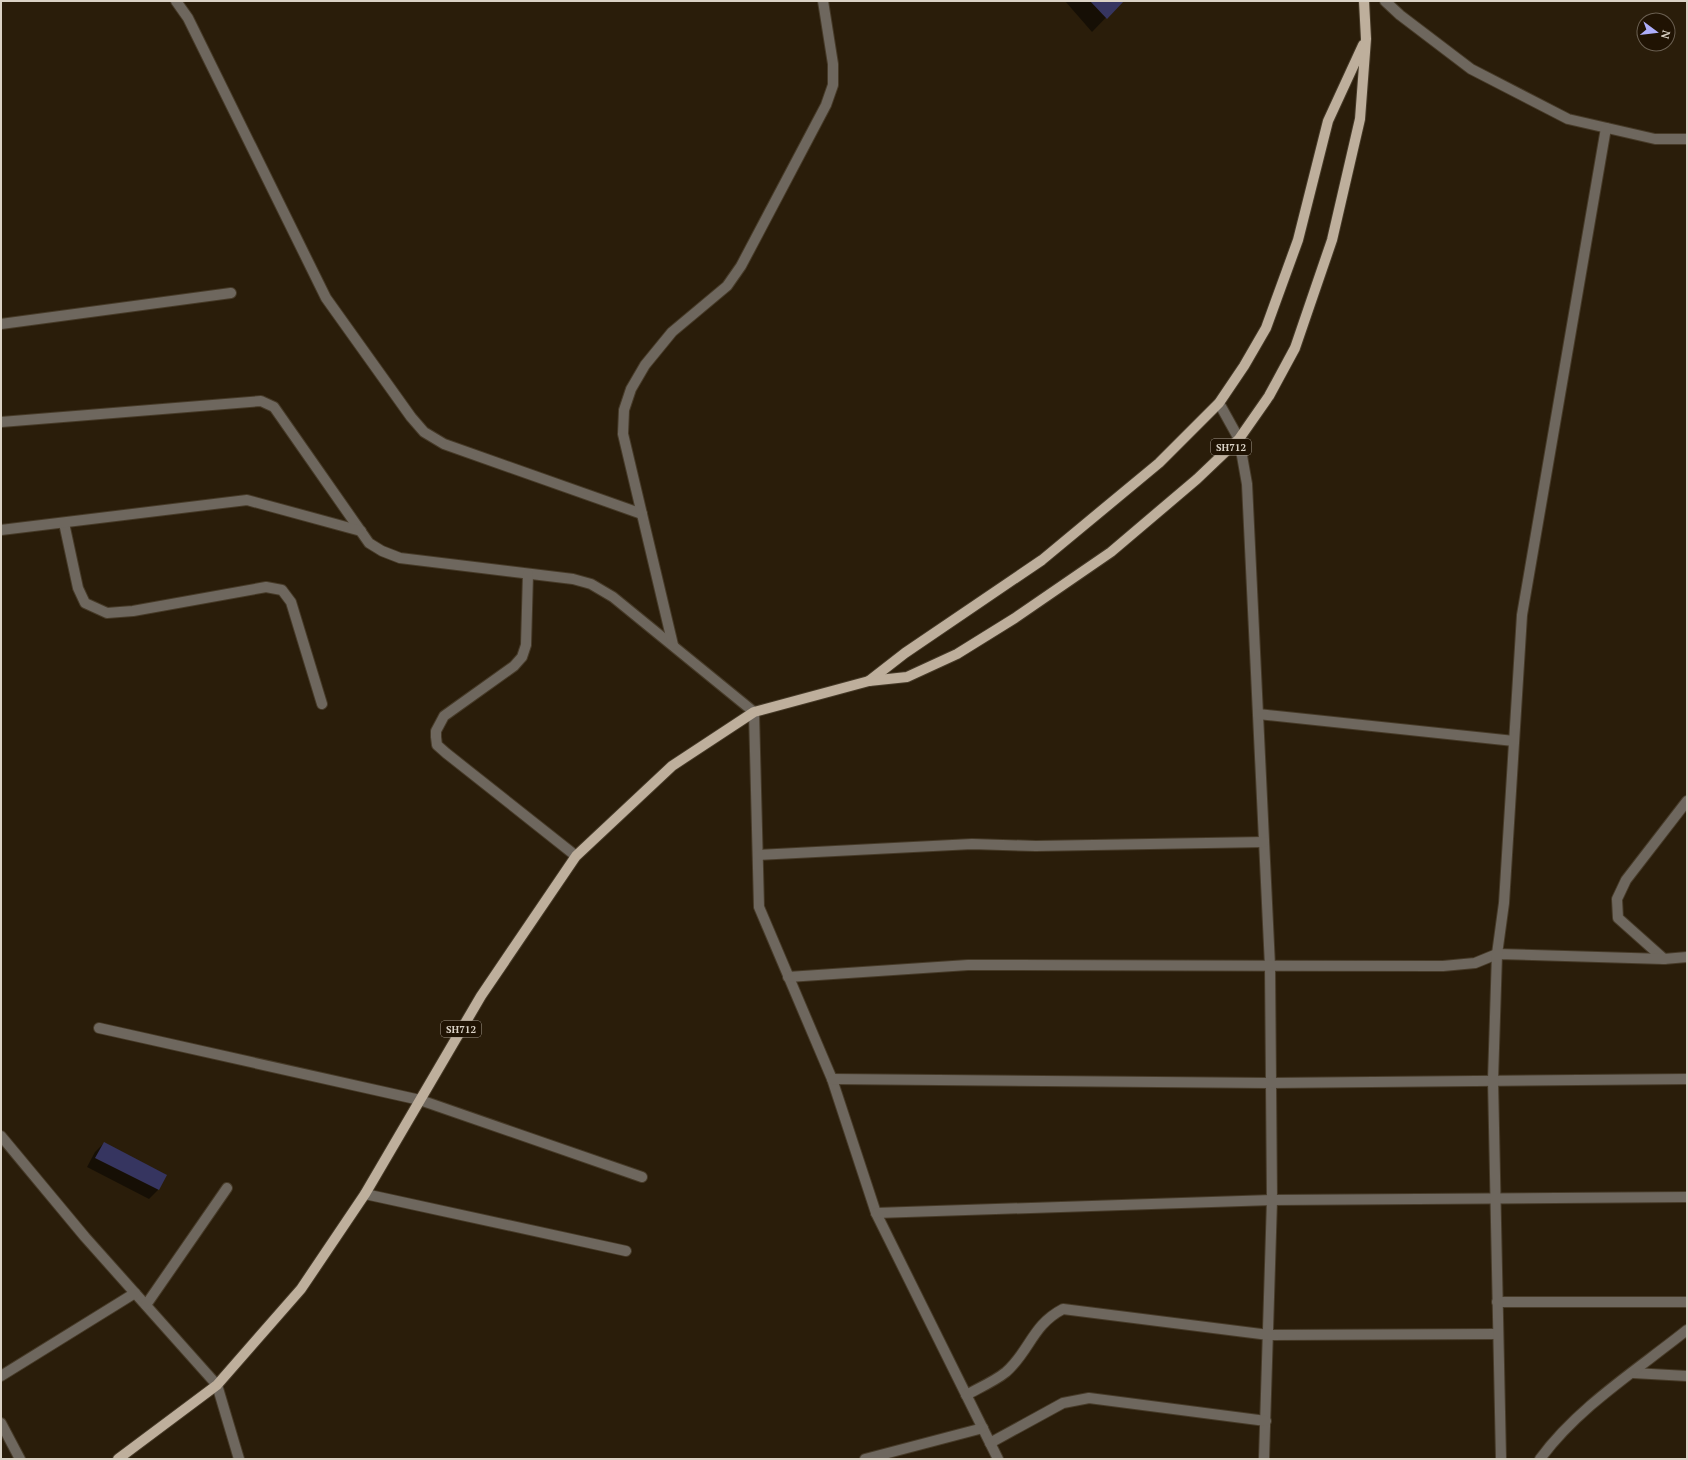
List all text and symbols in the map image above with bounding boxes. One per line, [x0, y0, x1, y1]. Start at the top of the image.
north arrow [1636, 12, 1676, 52]
text: N [1658, 29, 1674, 41]
road number: SH712 [1211, 439, 1251, 455]
road number: SH712 [441, 1021, 481, 1037]

